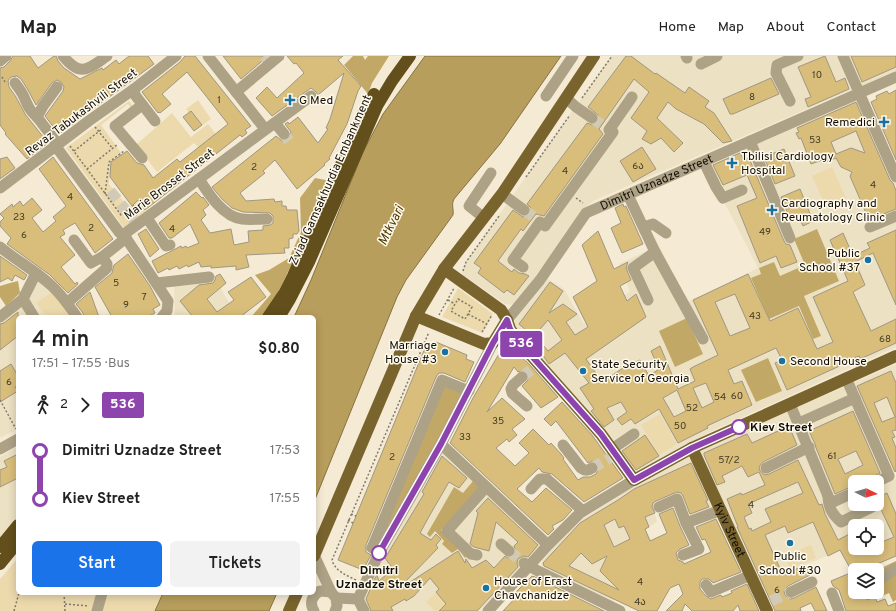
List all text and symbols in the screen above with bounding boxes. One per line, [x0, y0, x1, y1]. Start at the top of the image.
text: Map [20, 16, 57, 40]
text: Home [659, 19, 696, 36]
text: Map [718, 19, 744, 36]
text: About [766, 19, 805, 36]
text: Contact [827, 19, 876, 36]
street label: Revaz Tabukashvili Street [22, 65, 141, 160]
house number: 10 [812, 69, 822, 82]
house number: 8 [749, 91, 755, 104]
street label: Zviad Gamsakhurdia Embankment [286, 93, 376, 268]
place label: G Med [299, 93, 333, 109]
house number: 1 [217, 94, 221, 107]
marker: G Med [284, 94, 296, 106]
place label: Remedici [825, 115, 875, 131]
marker: Remedici [878, 116, 890, 128]
house number: 53 [809, 134, 821, 147]
street label: Marie Brosset Street [121, 145, 218, 224]
place label: Tbilisi Cardiology Hospital [741, 149, 834, 179]
street label: Dimitri Uznadze Street [598, 151, 716, 215]
marker: Tbilisi Cardiology Hospital [726, 157, 738, 169]
house number: 6ა [632, 160, 644, 173]
house number: 2 [251, 161, 257, 174]
house number: 4 [562, 165, 568, 178]
house number: 4 [870, 179, 876, 192]
house number: 4 [67, 191, 73, 204]
place label: Cardiography and Reumatology Clinic [781, 196, 885, 226]
water label: Mtkvari [375, 203, 409, 248]
marker: Cardiography and Reumatology Clinic [766, 204, 778, 216]
house number: 23 [13, 211, 25, 224]
house number: 2 [88, 222, 94, 235]
house number: 4 [169, 223, 175, 236]
house number: 49 [759, 226, 771, 239]
house number: 6 [21, 229, 27, 242]
place label: Public School #37 [799, 246, 860, 276]
marker: Public School #37 [863, 255, 873, 265]
house number: 5 [113, 277, 119, 290]
house number: 7 [141, 291, 147, 304]
house number: 9 [123, 299, 129, 312]
house number: 43 [749, 310, 761, 323]
text: 4 min [32, 327, 89, 354]
line badge: 536 [498, 331, 544, 357]
house number: 68 [879, 333, 891, 346]
text: 536 [508, 335, 534, 352]
place label: Marriage House #3 [385, 338, 437, 368]
text: $0.80 [258, 340, 300, 359]
marker: Marriage House #3 [440, 347, 450, 357]
place label: Second House [790, 354, 867, 370]
text: 17:51 – 17:55 · Bus [32, 356, 130, 372]
marker: Second House [777, 356, 787, 366]
place label: State Security Service of Georgia [591, 357, 689, 387]
marker: State Security Service of Georgia [578, 366, 588, 376]
house number: 6 [6, 376, 12, 389]
house number: 60 [731, 390, 743, 403]
house number: 54 [714, 391, 726, 404]
icon: walk [32, 394, 54, 416]
icon: forward [74, 394, 96, 416]
text: 536 [110, 396, 136, 413]
text: 2 [60, 397, 68, 413]
house number: 52 [686, 402, 698, 415]
house number: 35 [492, 415, 504, 428]
marker: Kiev Street [731, 419, 747, 435]
house number: 50 [674, 420, 686, 433]
place label: Kiev Street [750, 420, 813, 436]
house number: 33 [459, 431, 471, 444]
text: Dimitri Uznadze Street [62, 442, 222, 461]
text: 17:53 [270, 443, 300, 459]
house number: 61 [827, 450, 837, 463]
house number: 2 [389, 451, 395, 464]
house number: 57/2 [718, 454, 740, 467]
north arrow [848, 475, 884, 511]
map controls [848, 475, 884, 599]
text: Kiev Street [62, 490, 140, 509]
text: 17:55 [270, 491, 300, 507]
house number: 4 [748, 499, 754, 512]
street label: Kyiv Street [709, 500, 748, 560]
button: locate [848, 519, 884, 555]
marker: Public School #30 [785, 538, 795, 548]
button: Start [32, 541, 162, 587]
button: Tickets [170, 541, 300, 587]
marker: Dimitri Uznadze Street [371, 545, 387, 561]
place label: Public School #30 [759, 549, 821, 579]
place label: Dimitri Uznadze Street [336, 563, 422, 593]
button: layers [848, 563, 884, 599]
place label: House of Erast Chavchanidze [494, 574, 572, 604]
house number: 4 [637, 576, 643, 589]
marker: House of Erast Chavchanidze [481, 583, 491, 593]
house number: 6 [774, 584, 780, 597]
house number: 4ა [634, 596, 646, 609]

